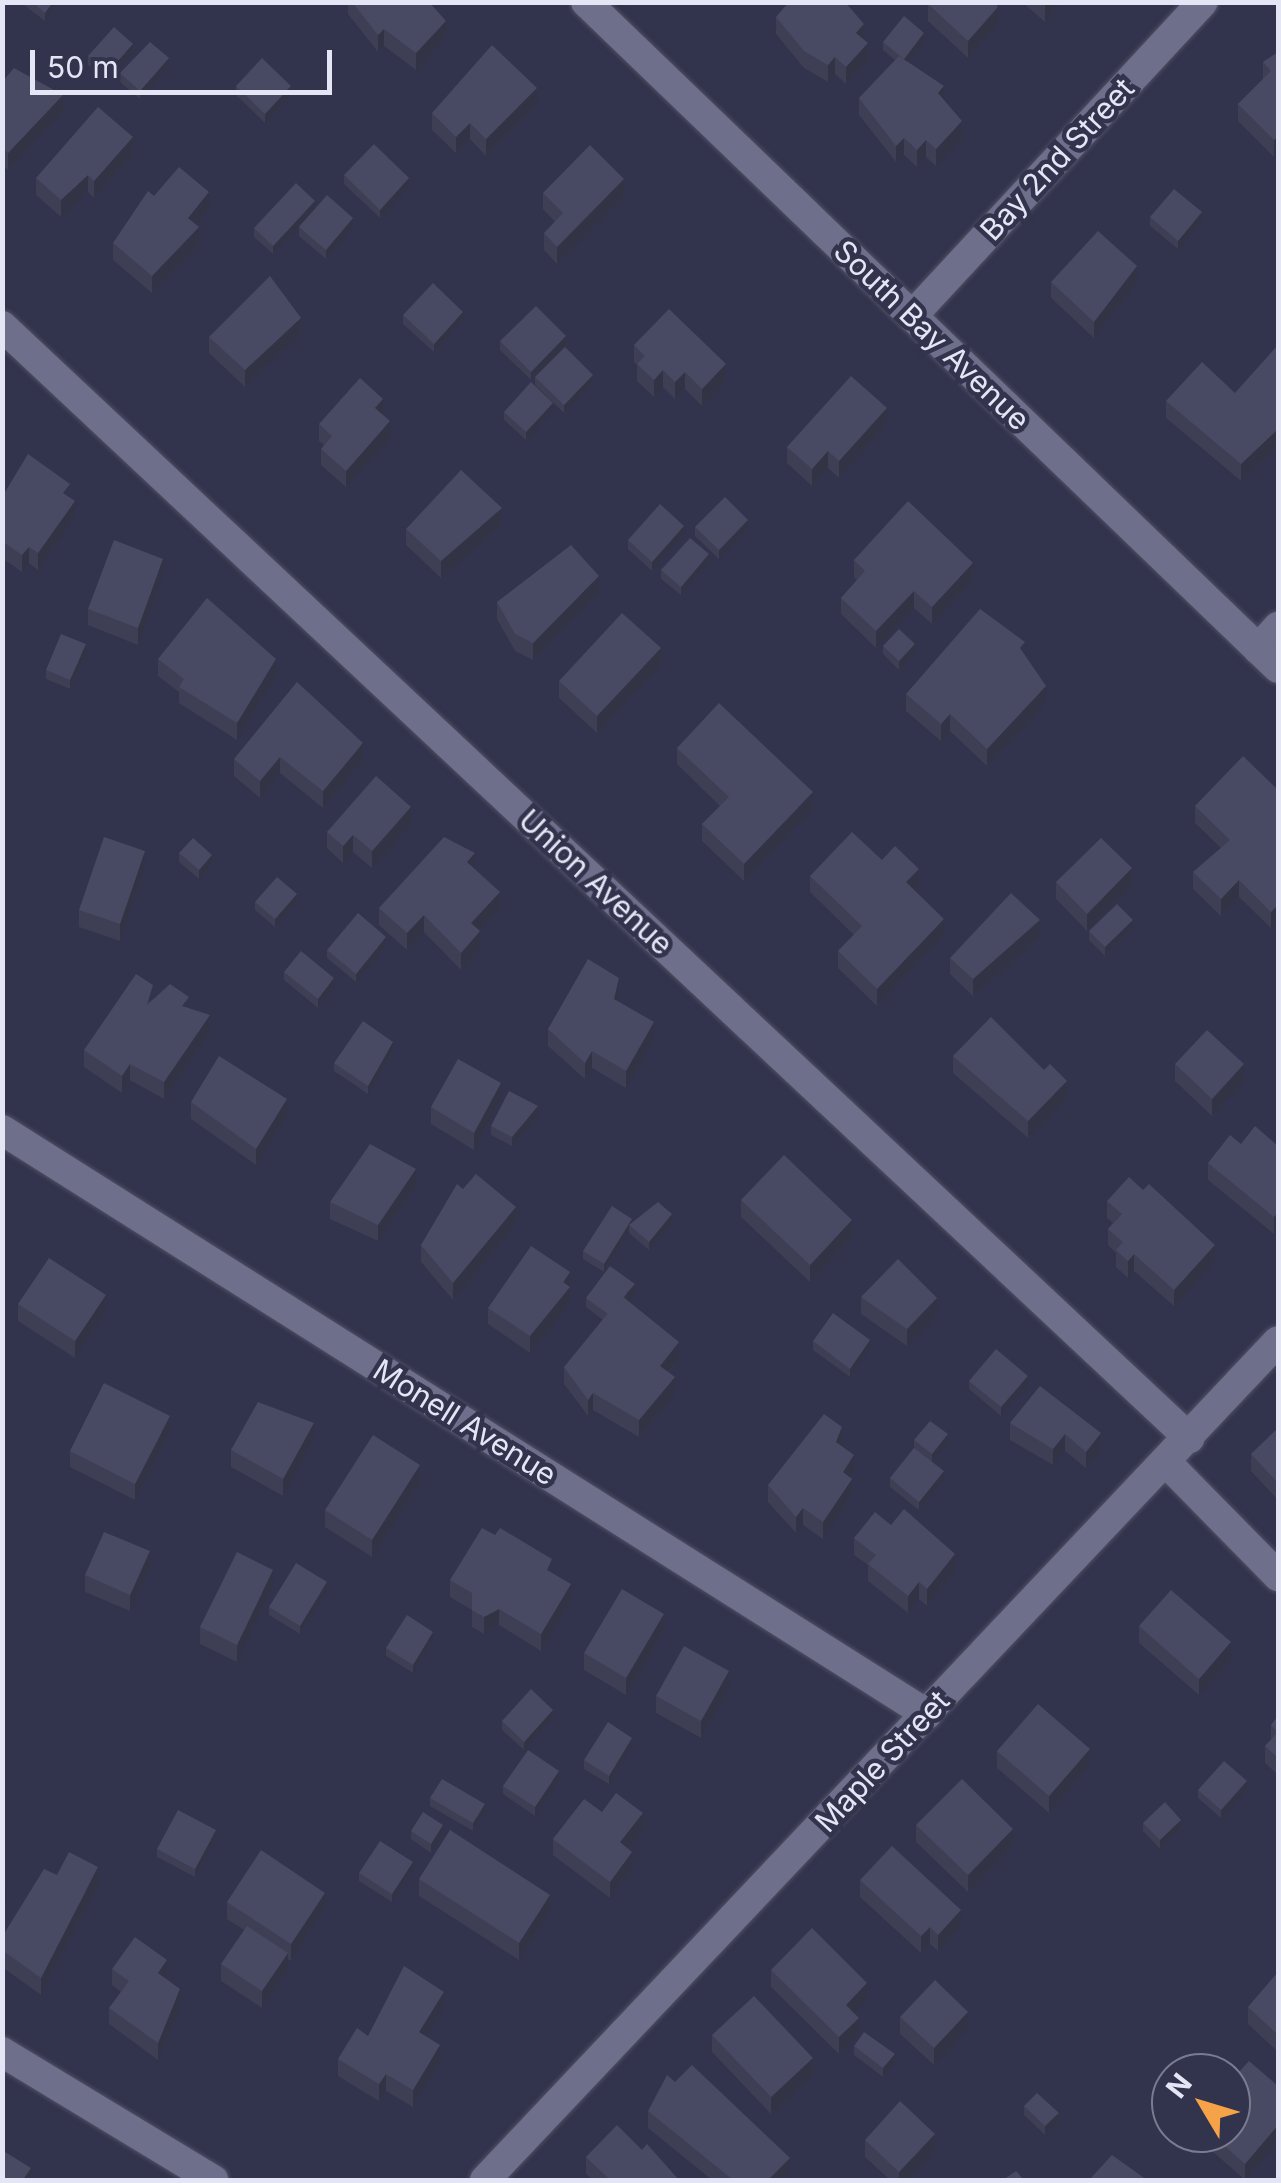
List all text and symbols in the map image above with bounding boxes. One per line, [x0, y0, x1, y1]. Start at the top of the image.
scale bar [35, 30, 338, 92]
text: 50 m [47, 49, 119, 85]
street label: Bay 2nd Street [973, 70, 1141, 248]
street label: South Bay Avenue [827, 233, 1037, 437]
street label: Union Avenue [512, 802, 680, 962]
street label: Monell Avenue [367, 1351, 563, 1493]
street label: Maple Street [807, 1683, 957, 1839]
north arrow [1151, 2053, 1251, 2153]
text: N [1159, 2067, 1199, 2105]

